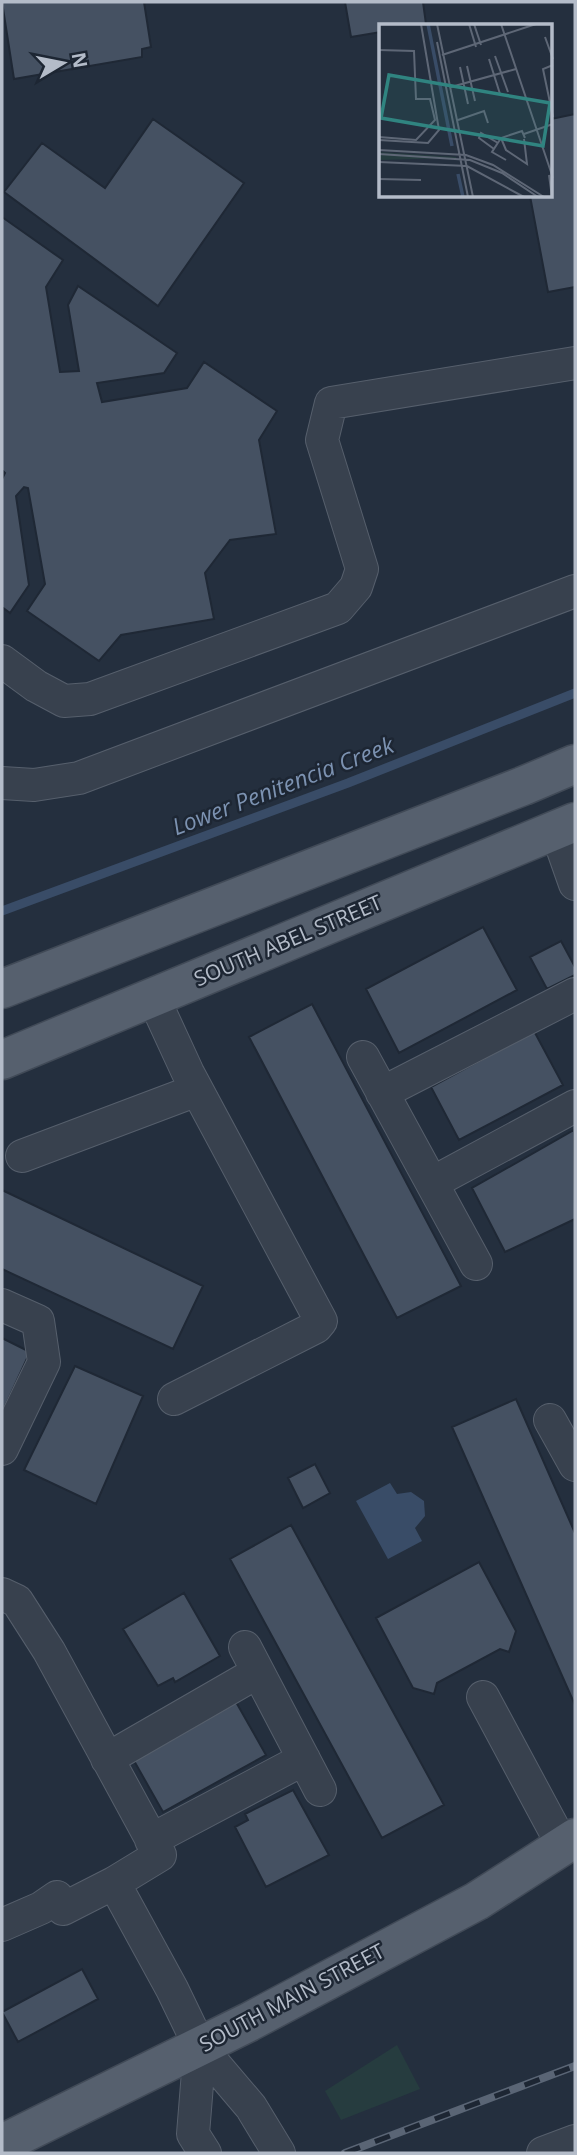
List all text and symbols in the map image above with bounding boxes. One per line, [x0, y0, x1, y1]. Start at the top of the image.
inset map [379, 24, 552, 198]
north arrow [28, 28, 98, 98]
text: N [66, 50, 94, 70]
water label: Lower Penitencia Creek [167, 728, 399, 842]
street label: SOUTH ABEL STREET [189, 888, 386, 992]
street label: SOUTH MAIN STREET [194, 1936, 389, 2058]

